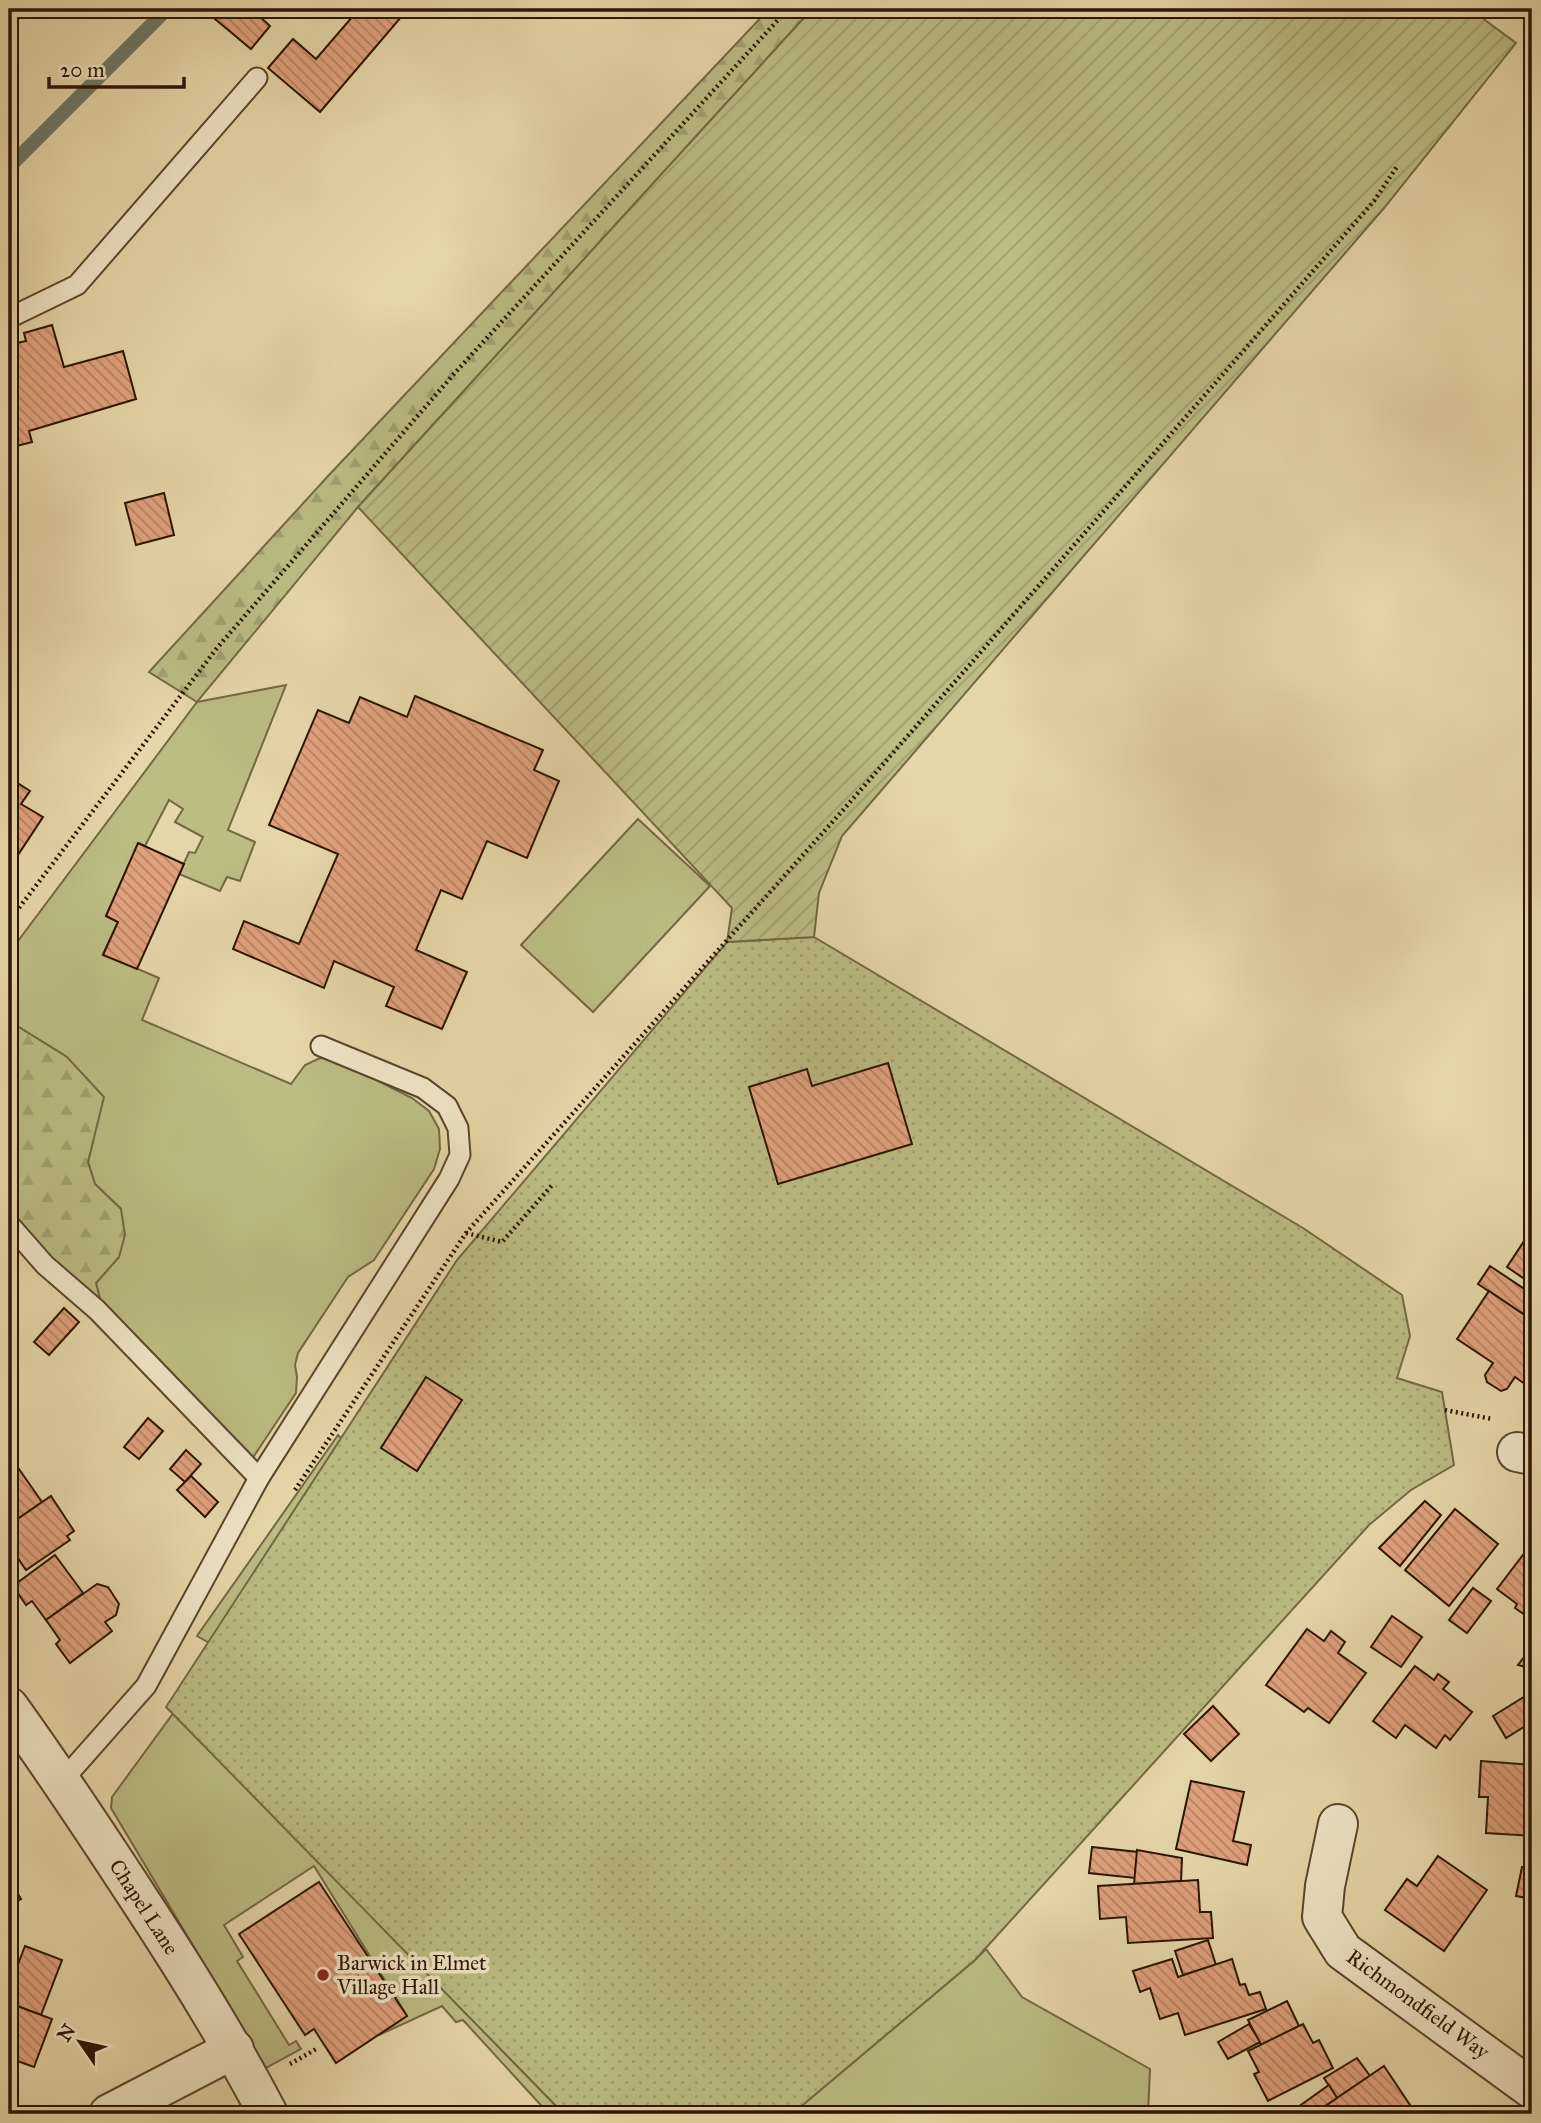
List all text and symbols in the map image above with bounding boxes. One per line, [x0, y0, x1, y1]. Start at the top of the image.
scale bar [49, 46, 184, 90]
text: 20 m [60, 57, 105, 83]
street label: Chapel Lane [103, 1854, 185, 1960]
street label: Richmondfield Way [1342, 1943, 1495, 2065]
place label: Barwick in Elmet Village Hall [336, 1950, 487, 2000]
marker: Barwick in Elmet Village Hall [315, 1967, 331, 1983]
north arrow [46, 2008, 116, 2078]
text: N [52, 2020, 80, 2046]

